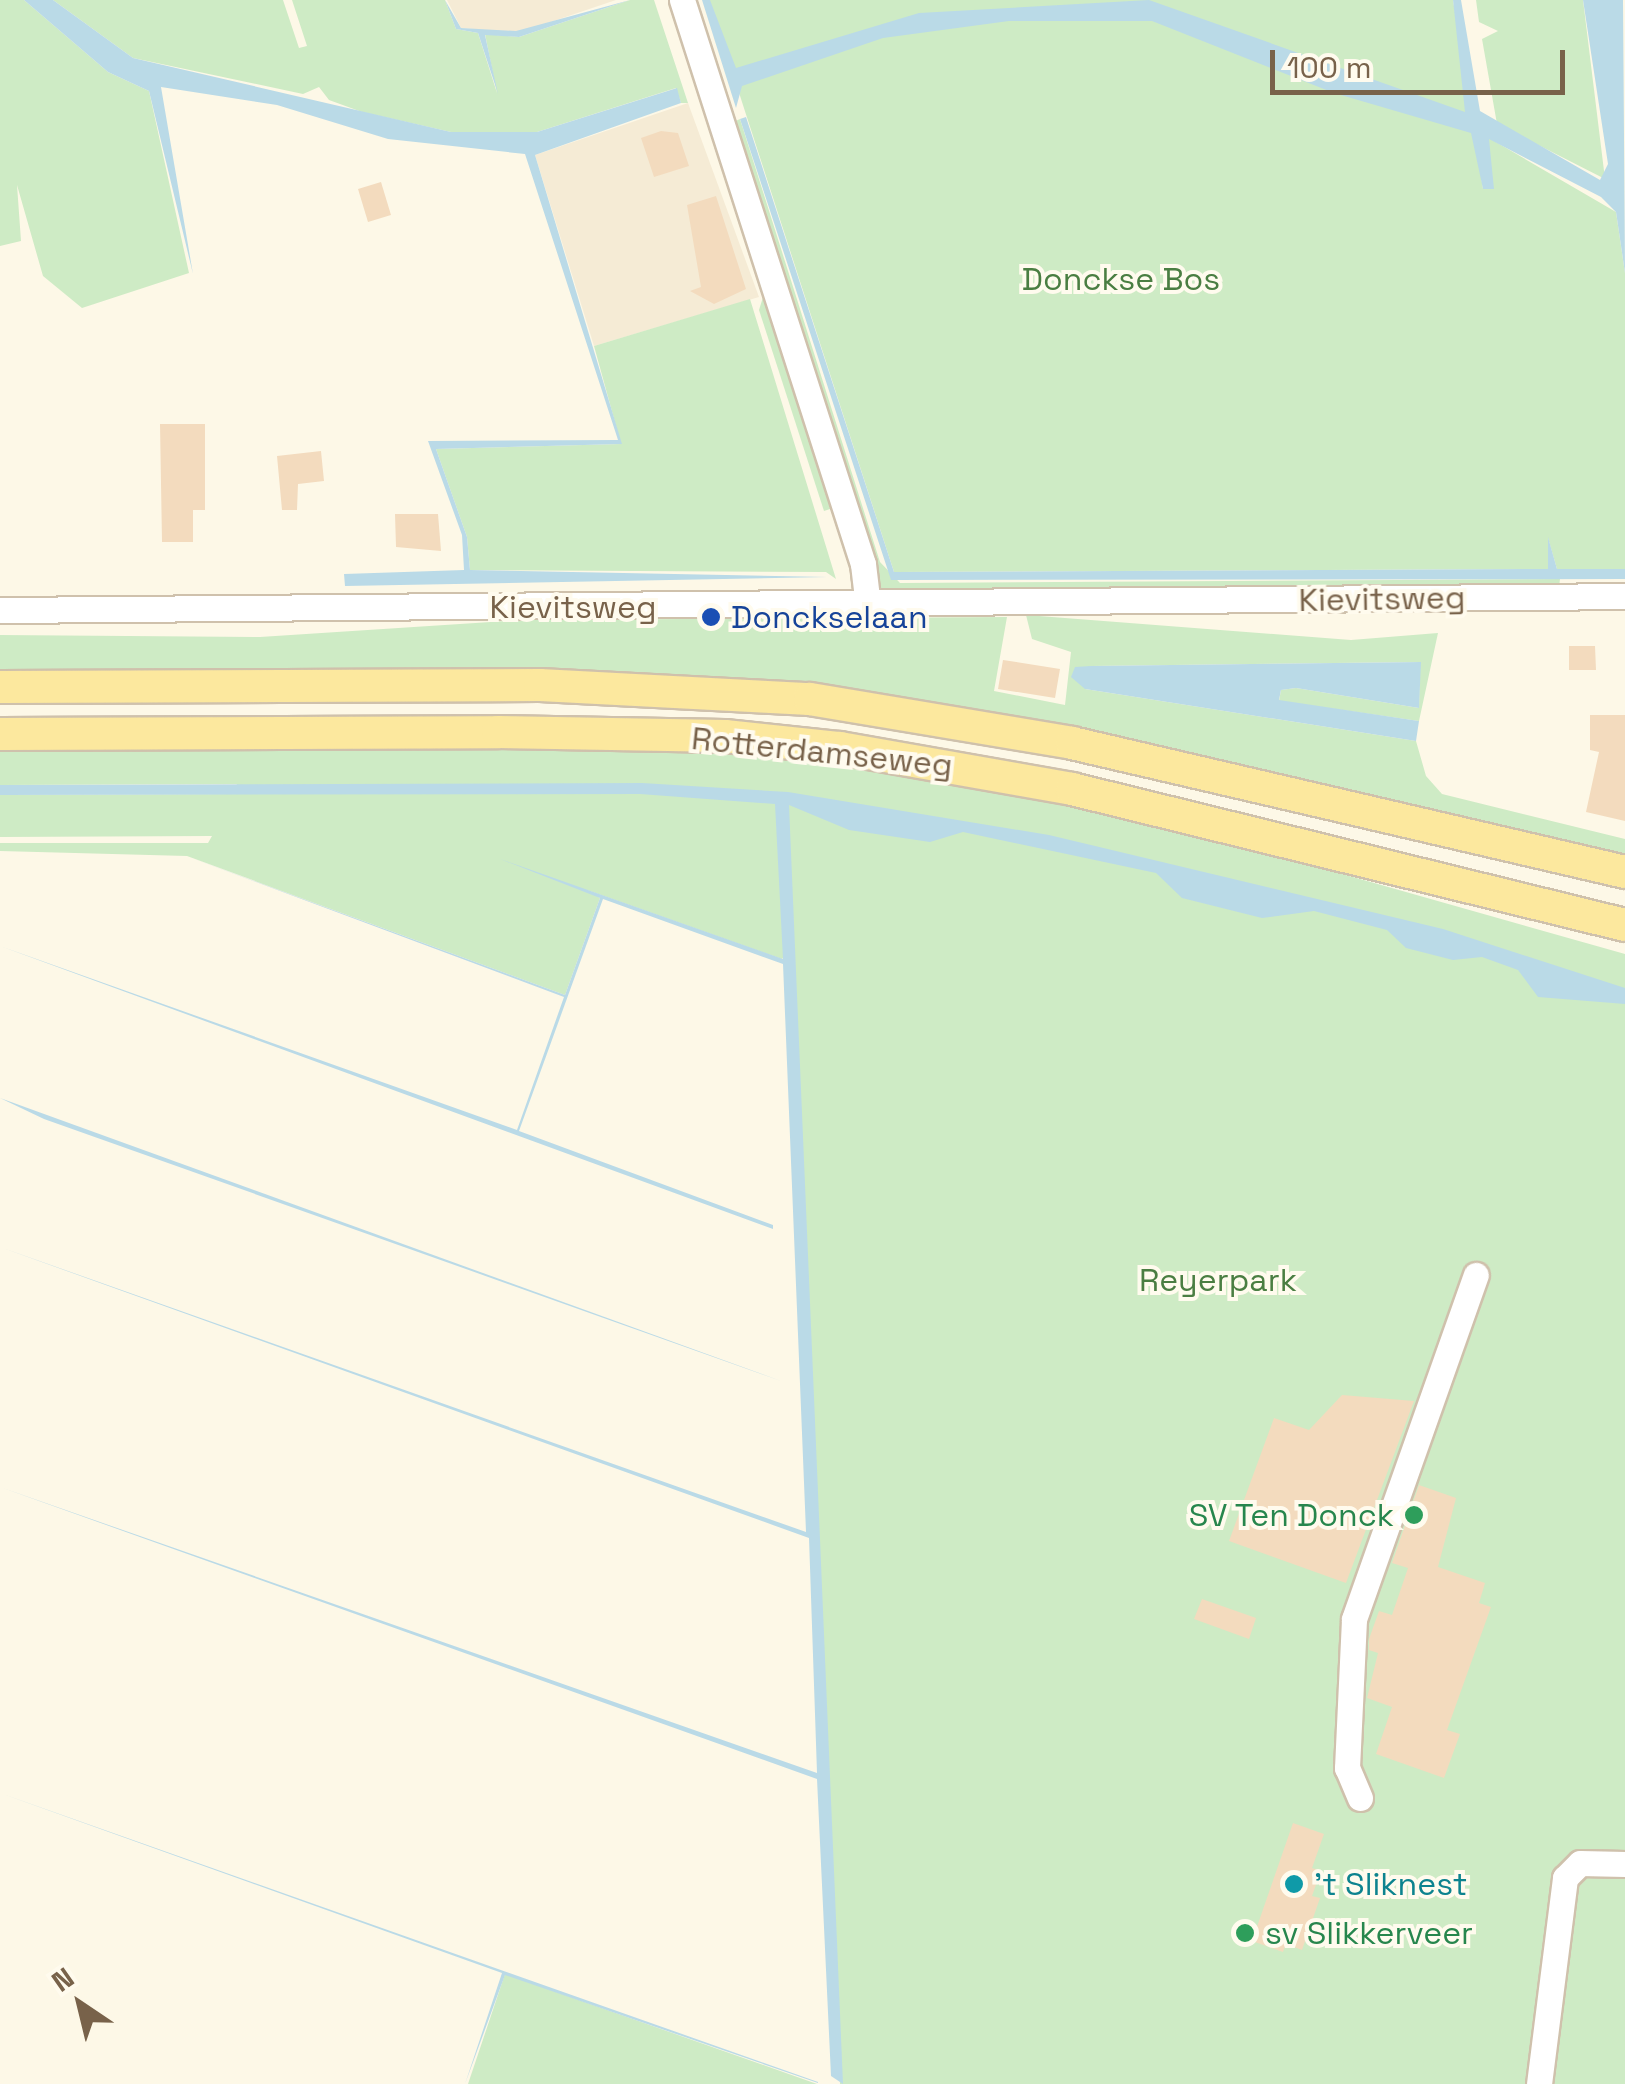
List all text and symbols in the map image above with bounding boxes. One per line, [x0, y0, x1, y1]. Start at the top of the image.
scale bar [1275, 30, 1570, 92]
text: 100 m [1287, 48, 1372, 87]
park label: Donckse Bos [1022, 260, 1220, 298]
street label: Kievitsweg [1298, 578, 1466, 620]
street label: Kievitsweg [490, 588, 656, 626]
place label: Donckselaan [731, 598, 928, 636]
marker: Donckselaan [700, 606, 722, 628]
street label: Rotterdamseweg [690, 719, 954, 785]
park label: Reyerpark [1139, 1261, 1297, 1299]
place label: SV Ten Donck [1187, 1496, 1394, 1534]
marker: SV Ten Donck [1403, 1504, 1425, 1526]
place label: 't Sliknest [1314, 1865, 1467, 1903]
marker: 't Sliknest [1283, 1873, 1305, 1895]
place label: sv Slikkerveer [1265, 1914, 1473, 1952]
marker: sv Slikkerveer [1234, 1922, 1256, 1944]
north arrow [30, 1954, 130, 2054]
text: N [45, 1959, 81, 2000]

